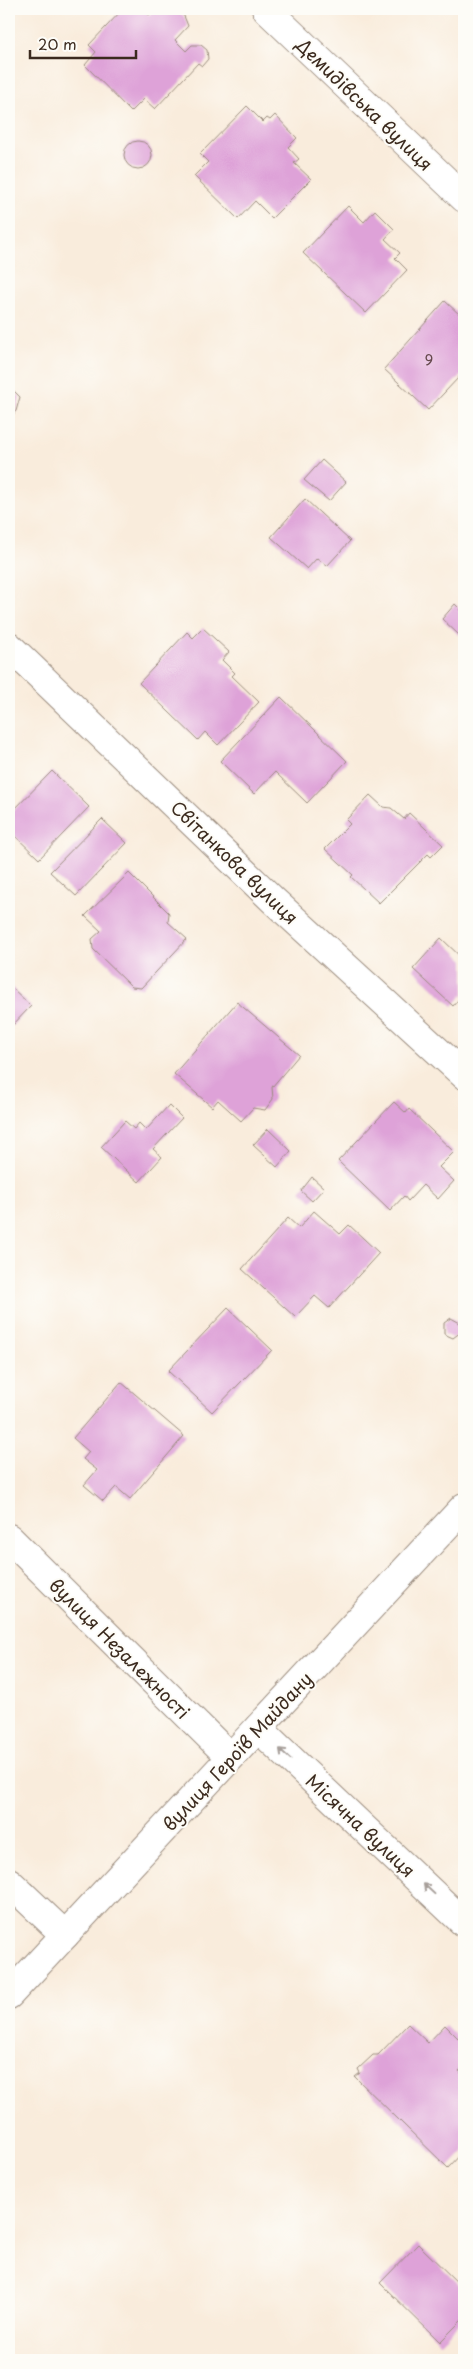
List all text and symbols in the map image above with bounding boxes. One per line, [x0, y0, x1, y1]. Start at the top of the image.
scale bar [30, 28, 136, 60]
street label: Демидівська вулиця [290, 31, 439, 177]
text: 20 m [38, 32, 77, 55]
house number: 9 [425, 347, 433, 370]
street label: Світанкова вулиця [165, 794, 305, 930]
street label: вулиця Незалежності [44, 1572, 196, 1724]
street label: вулиця Героїв Майдану [156, 1665, 318, 1837]
one-way arrow [279, 1748, 291, 1760]
street label: Місячна вулиця [300, 1767, 422, 1883]
one-way arrow [422, 1883, 435, 1895]

